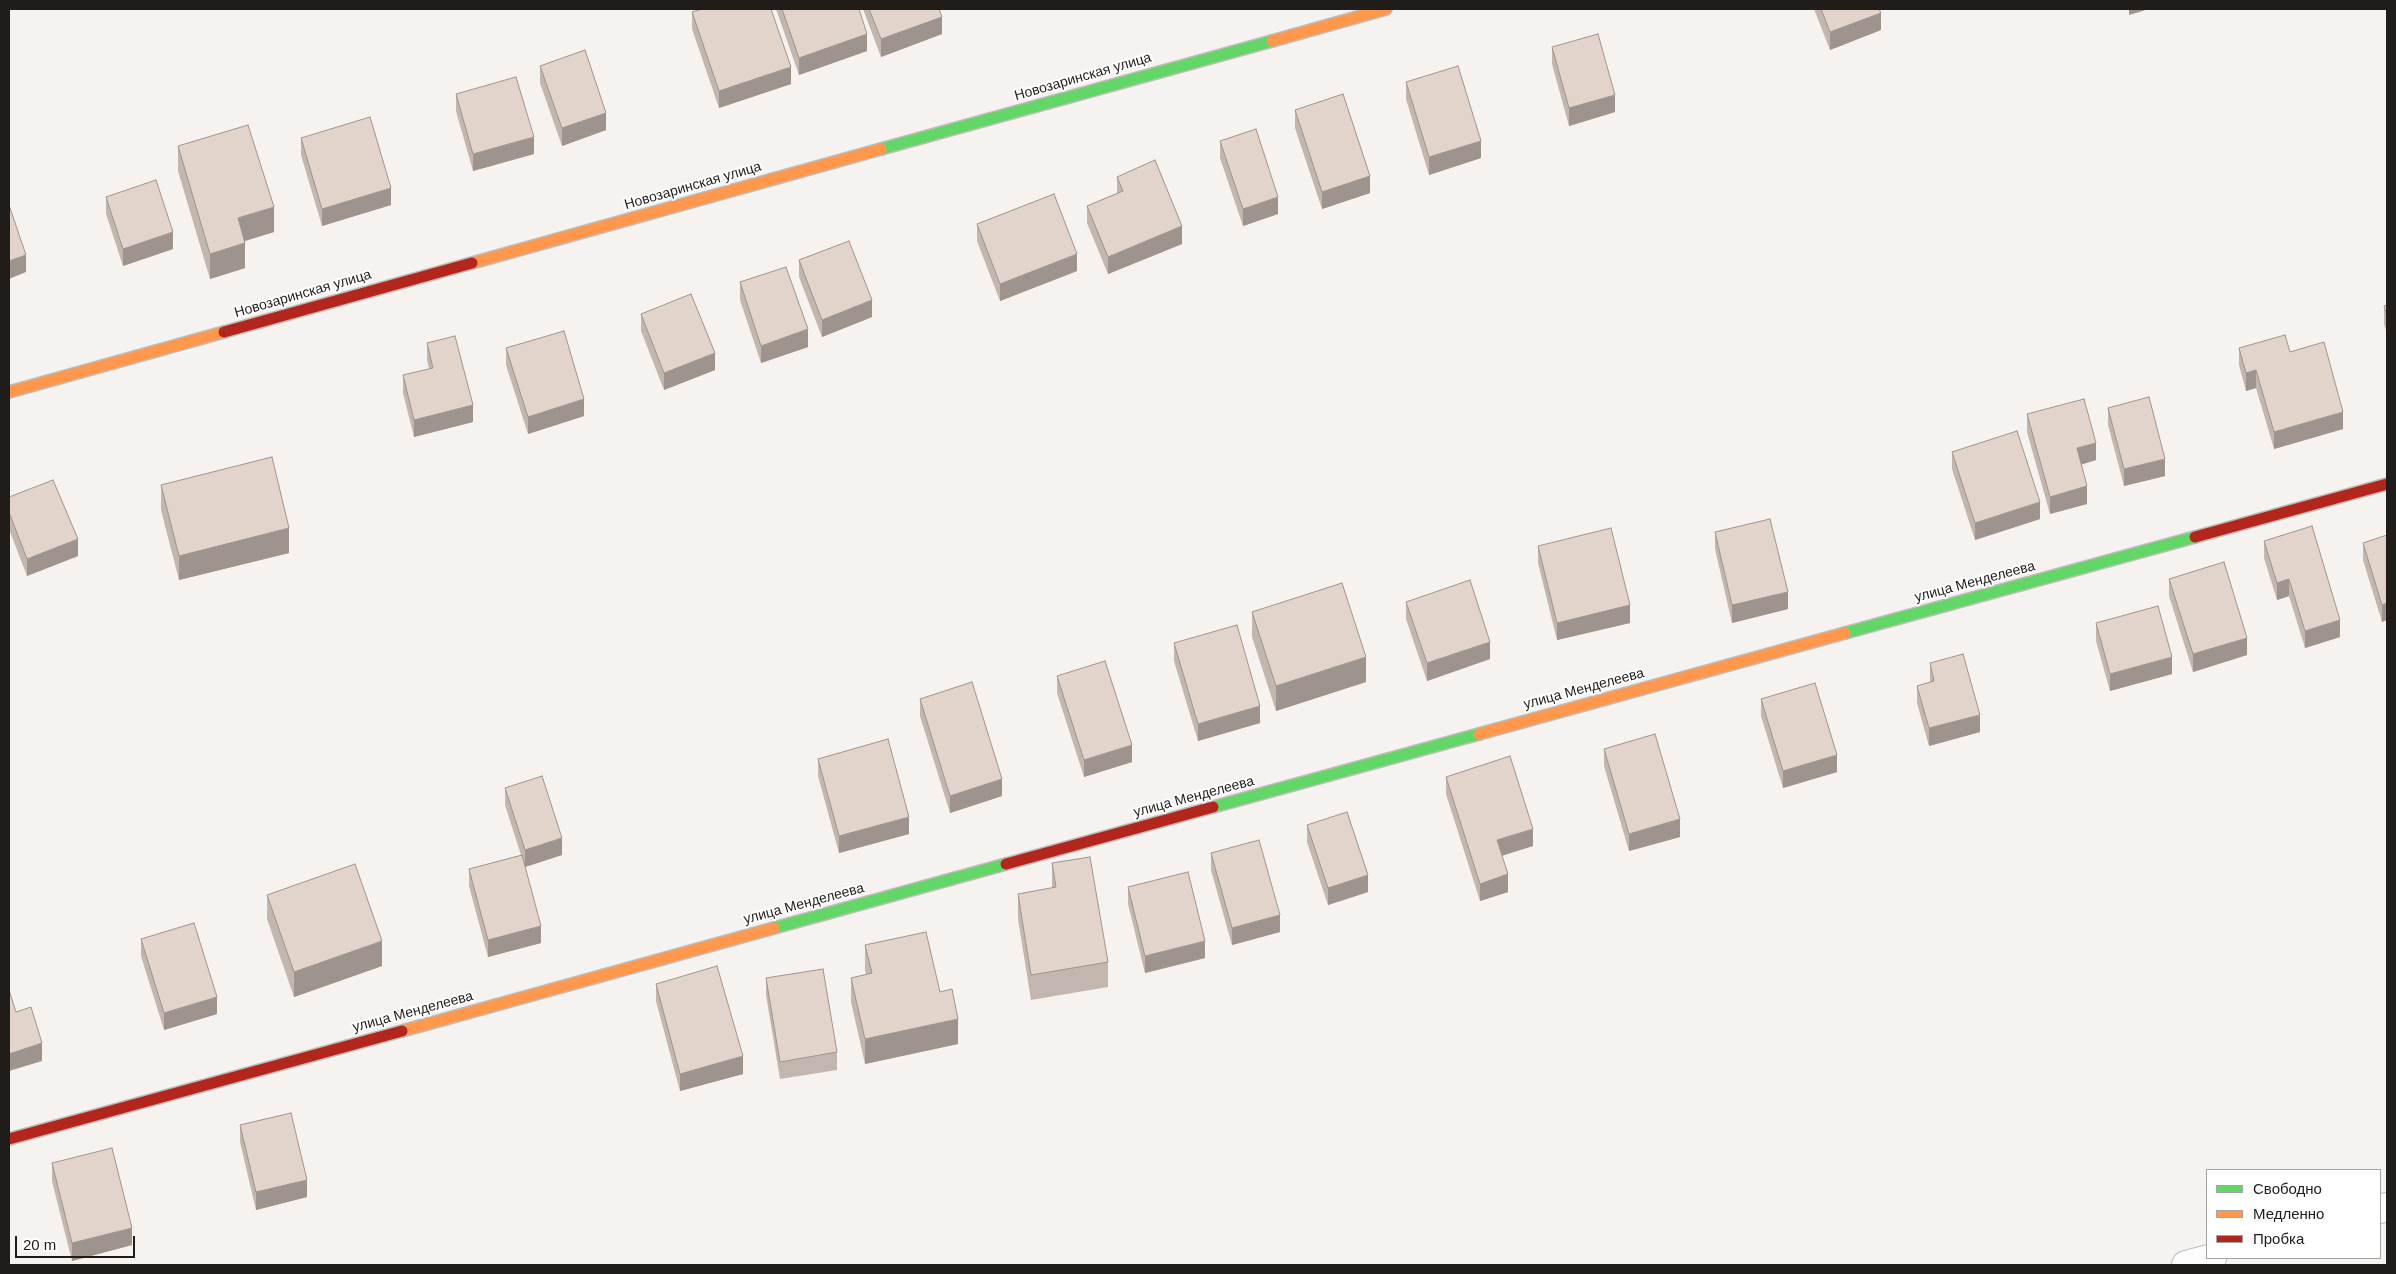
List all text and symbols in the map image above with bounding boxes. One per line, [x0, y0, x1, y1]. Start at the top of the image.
street label: Новозаринская улица [1013, 49, 1153, 105]
street label: Новозаринская улица [623, 158, 763, 214]
street label: Новозаринская улица [233, 266, 373, 322]
street label: улица Менделеева [1913, 558, 2037, 606]
street label: улица Менделеева [1522, 665, 1646, 713]
street label: улица Менделеева [1132, 773, 1256, 821]
street label: улица Менделеева [742, 880, 866, 928]
street label: улица Менделеева [351, 988, 475, 1036]
legend [2206, 1169, 2381, 1259]
text: Свободно [2253, 1180, 2322, 1197]
text: Медленно [2253, 1205, 2324, 1222]
scale bar [18, 1226, 138, 1258]
text: Пробка [2253, 1230, 2304, 1247]
text: 20 m [23, 1236, 56, 1253]

